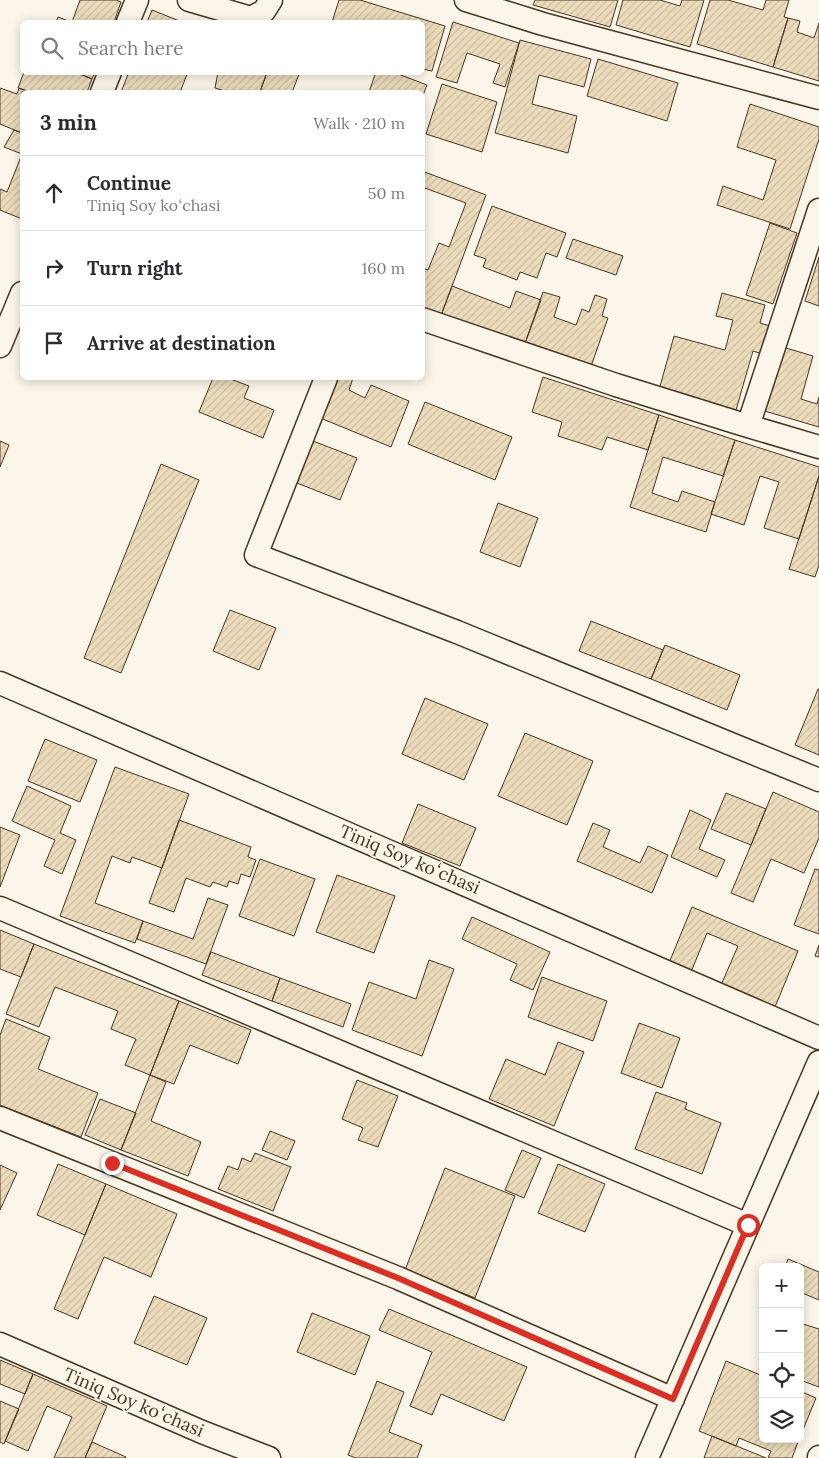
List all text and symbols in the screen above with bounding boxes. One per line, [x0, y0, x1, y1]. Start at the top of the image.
search box [20, 20, 425, 75]
icon: search [38, 34, 66, 62]
text: Search here [78, 36, 184, 60]
text: 3 min [40, 109, 97, 136]
text: Walk · 210 m [313, 113, 405, 133]
text: Continue [87, 171, 171, 195]
icon: ahead [40, 179, 68, 207]
text: 50 m [368, 183, 405, 203]
text: Tiniq Soy koʻchasi [87, 195, 220, 215]
icon: right [40, 254, 68, 282]
text: Turn right [87, 256, 183, 280]
text: 160 m [361, 258, 405, 278]
icon: arrive [40, 329, 68, 357]
text: Arrive at destination [87, 331, 276, 355]
street label: Tiniq Soy koʻchasi [336, 819, 484, 899]
route end [101, 1152, 124, 1175]
route start [737, 1214, 760, 1237]
map controls [759, 1263, 804, 1443]
button: + [759, 1263, 804, 1308]
button: − [759, 1308, 804, 1353]
button: locate [759, 1353, 804, 1398]
street label: Tiniq Soy koʻchasi [60, 1362, 208, 1442]
button: layers [759, 1398, 804, 1443]

